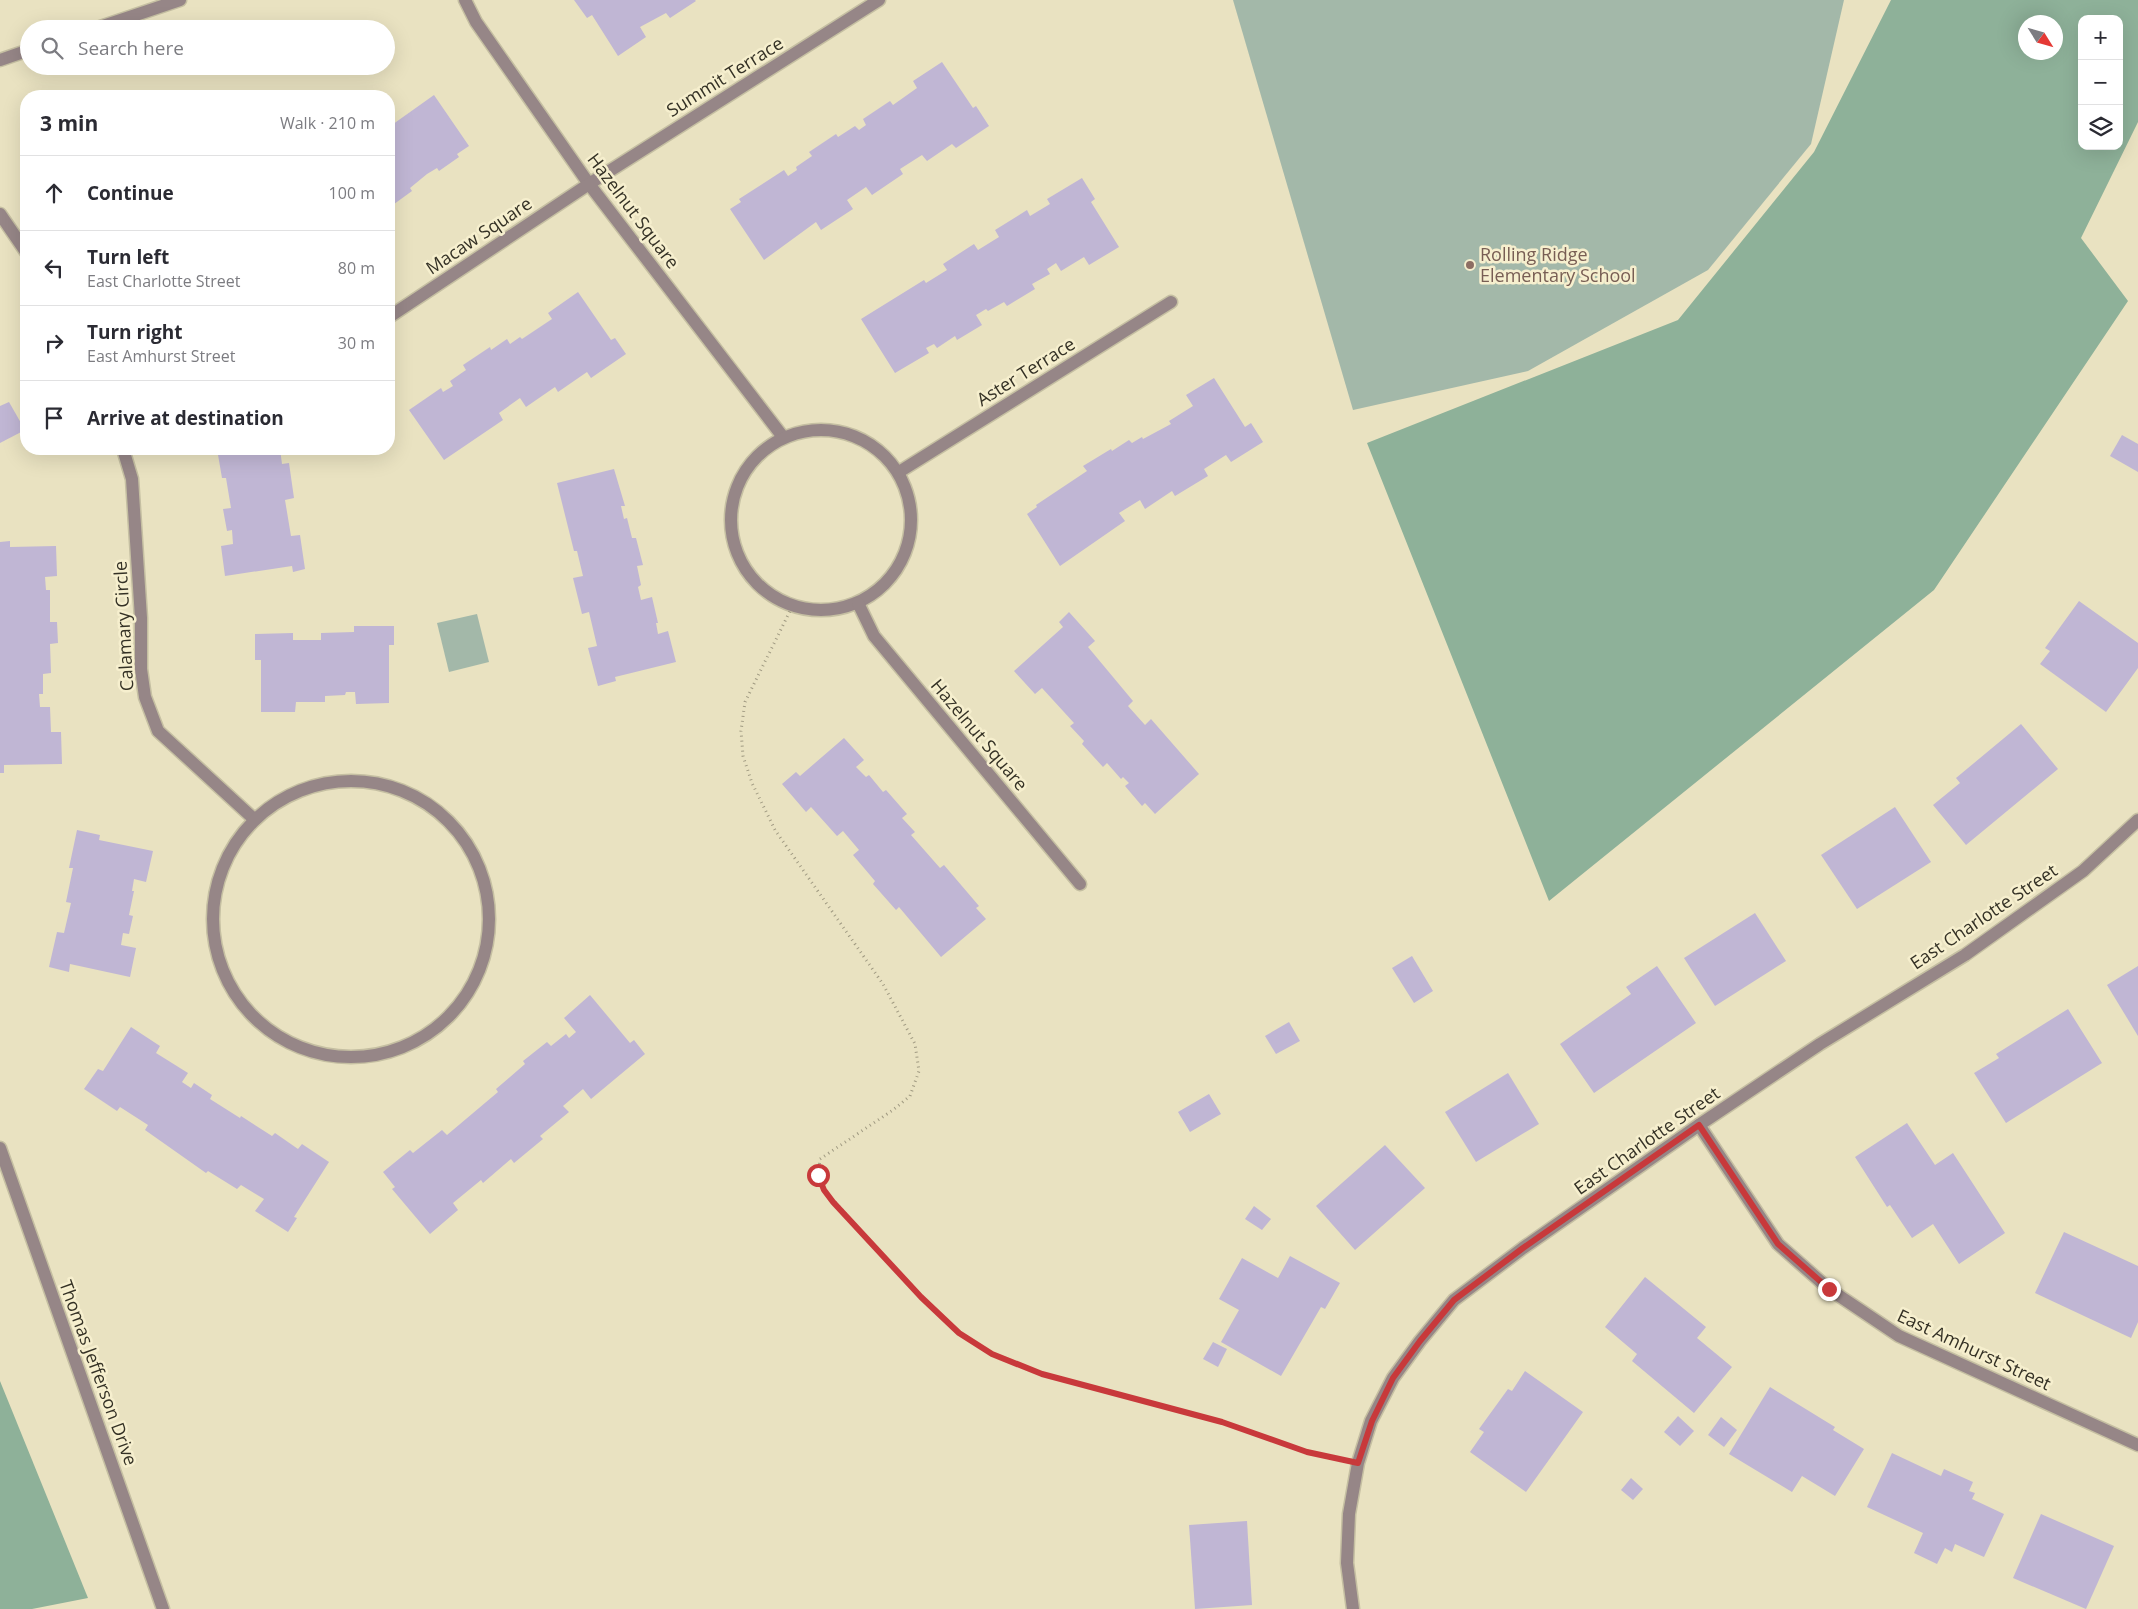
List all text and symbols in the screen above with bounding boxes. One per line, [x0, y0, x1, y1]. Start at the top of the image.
north arrow [2018, 15, 2063, 60]
map controls [2078, 15, 2123, 150]
button: + [2078, 15, 2123, 60]
search box [20, 20, 395, 75]
street label: Summit Terrace [662, 31, 787, 122]
icon: search [38, 34, 66, 62]
text: Search here [78, 35, 184, 61]
button: − [2078, 60, 2123, 105]
button: layers [2078, 105, 2123, 150]
text: 3 min [40, 109, 98, 137]
text: Walk · 210 m [280, 112, 375, 134]
street label: Hazelnut Square [582, 148, 685, 273]
icon: ahead [40, 179, 68, 207]
text: Continue [87, 180, 174, 206]
text: 100 m [329, 182, 375, 204]
street label: Macaw Square [421, 191, 536, 279]
place label: Rolling Ridge Elementary School [1480, 242, 1636, 287]
text: Turn left [87, 244, 169, 270]
icon: left [40, 254, 68, 282]
text: 80 m [338, 257, 375, 279]
marker: Rolling Ridge Elementary School [1464, 259, 1476, 271]
text: East Charlotte Street [87, 270, 240, 292]
text: Turn right [87, 319, 182, 345]
icon: right [40, 329, 68, 357]
street label: Aster Terrace [972, 331, 1079, 411]
text: 30 m [338, 332, 375, 354]
text: East Amhurst Street [87, 345, 236, 367]
icon: arrive [40, 404, 68, 432]
text: Arrive at destination [87, 405, 284, 431]
street label: Calamary Circle [108, 560, 138, 692]
street label: Hazelnut Square [926, 673, 1034, 795]
street label: East Charlotte Street [1905, 858, 2062, 974]
street label: East Charlotte Street [1569, 1081, 1724, 1200]
route start [807, 1164, 830, 1187]
street label: Thomas Jefferson Drive [54, 1277, 144, 1469]
route end [1818, 1278, 1841, 1301]
street label: East Amhurst Street [1894, 1303, 2055, 1395]

